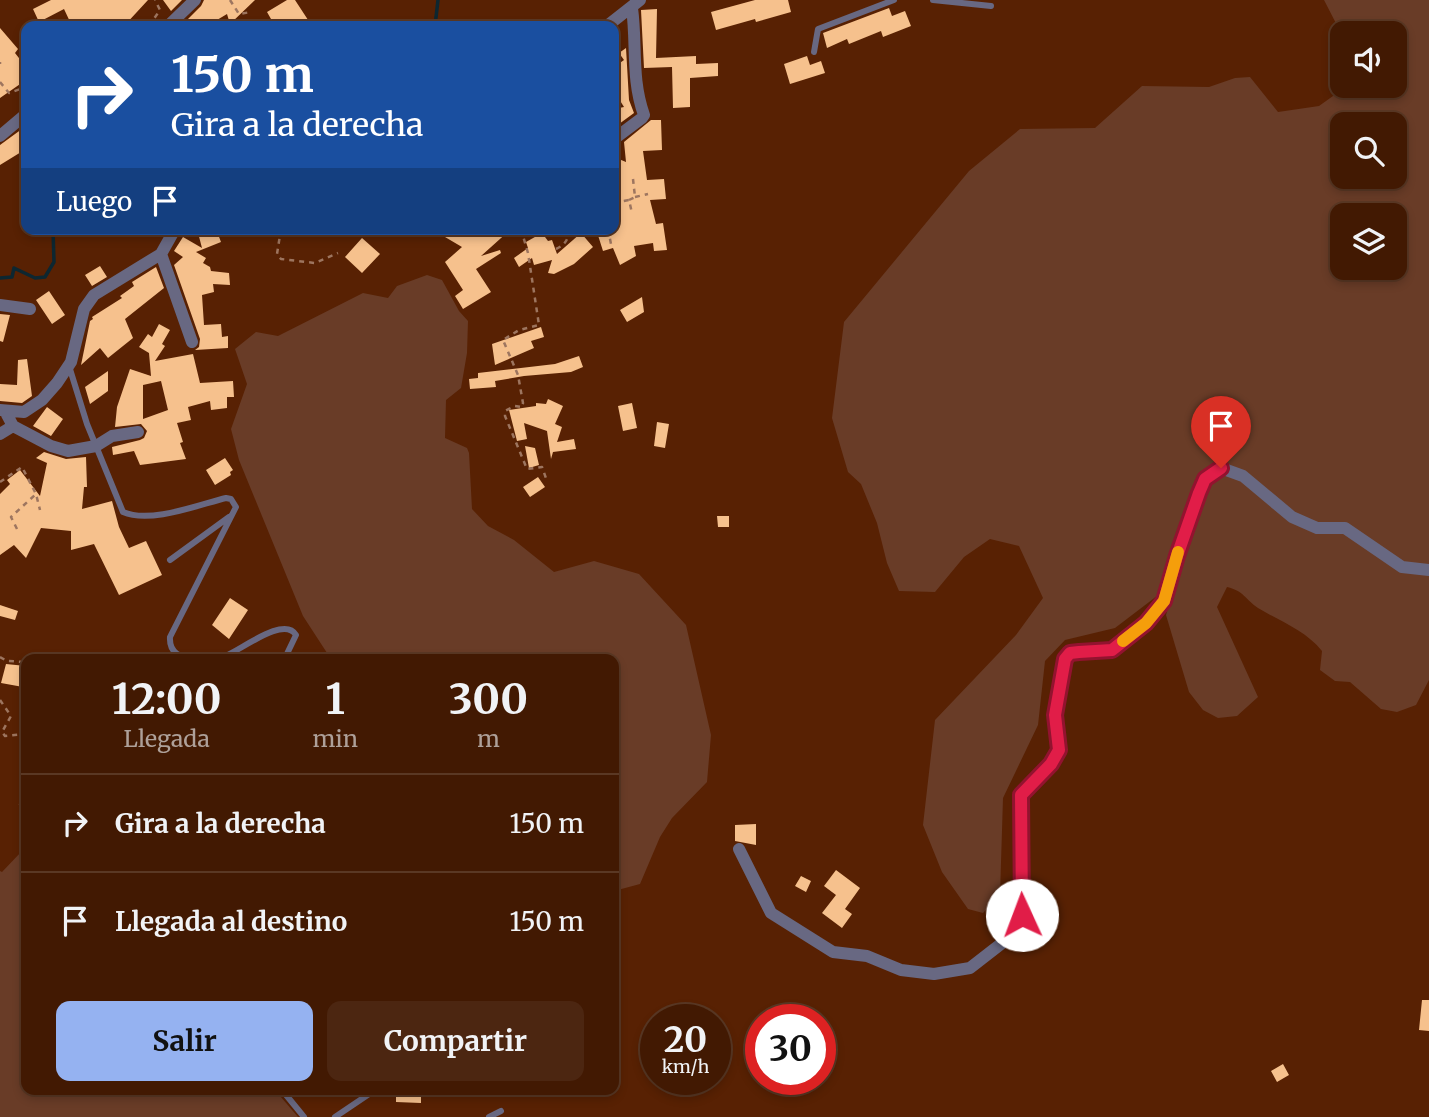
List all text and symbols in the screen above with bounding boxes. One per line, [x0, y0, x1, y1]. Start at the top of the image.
map controls [1330, 21, 1407, 280]
button: sound [1330, 21, 1407, 98]
text: 150 m [171, 44, 314, 105]
icon: right [56, 49, 147, 140]
text: Gira a la derecha [171, 105, 424, 145]
button: search [1330, 112, 1407, 189]
icon: arrive [146, 182, 184, 220]
text: Luego [56, 185, 132, 218]
button: layers [1330, 203, 1407, 280]
pin [1191, 396, 1251, 468]
icon: arrive [1202, 407, 1240, 445]
text: 12:00 [112, 673, 222, 725]
text: 1 [325, 673, 345, 725]
text: 300 [449, 673, 528, 725]
text: Llegada [124, 724, 210, 753]
text: min [312, 724, 358, 753]
text: m [477, 724, 500, 753]
icon: right [56, 804, 94, 842]
text: Gira a la derecha [115, 807, 326, 840]
text: 150 m [510, 807, 584, 840]
position arrow [985, 878, 1059, 952]
icon: arrive [56, 902, 94, 940]
text: Llegada al destino [115, 905, 347, 938]
text: 150 m [510, 905, 584, 938]
button: Salir [56, 1001, 313, 1081]
button: Compartir [327, 1001, 584, 1081]
speed limit sign: 30 [745, 1004, 836, 1095]
text: 20 [664, 1018, 707, 1062]
text: km/h [662, 1055, 709, 1078]

